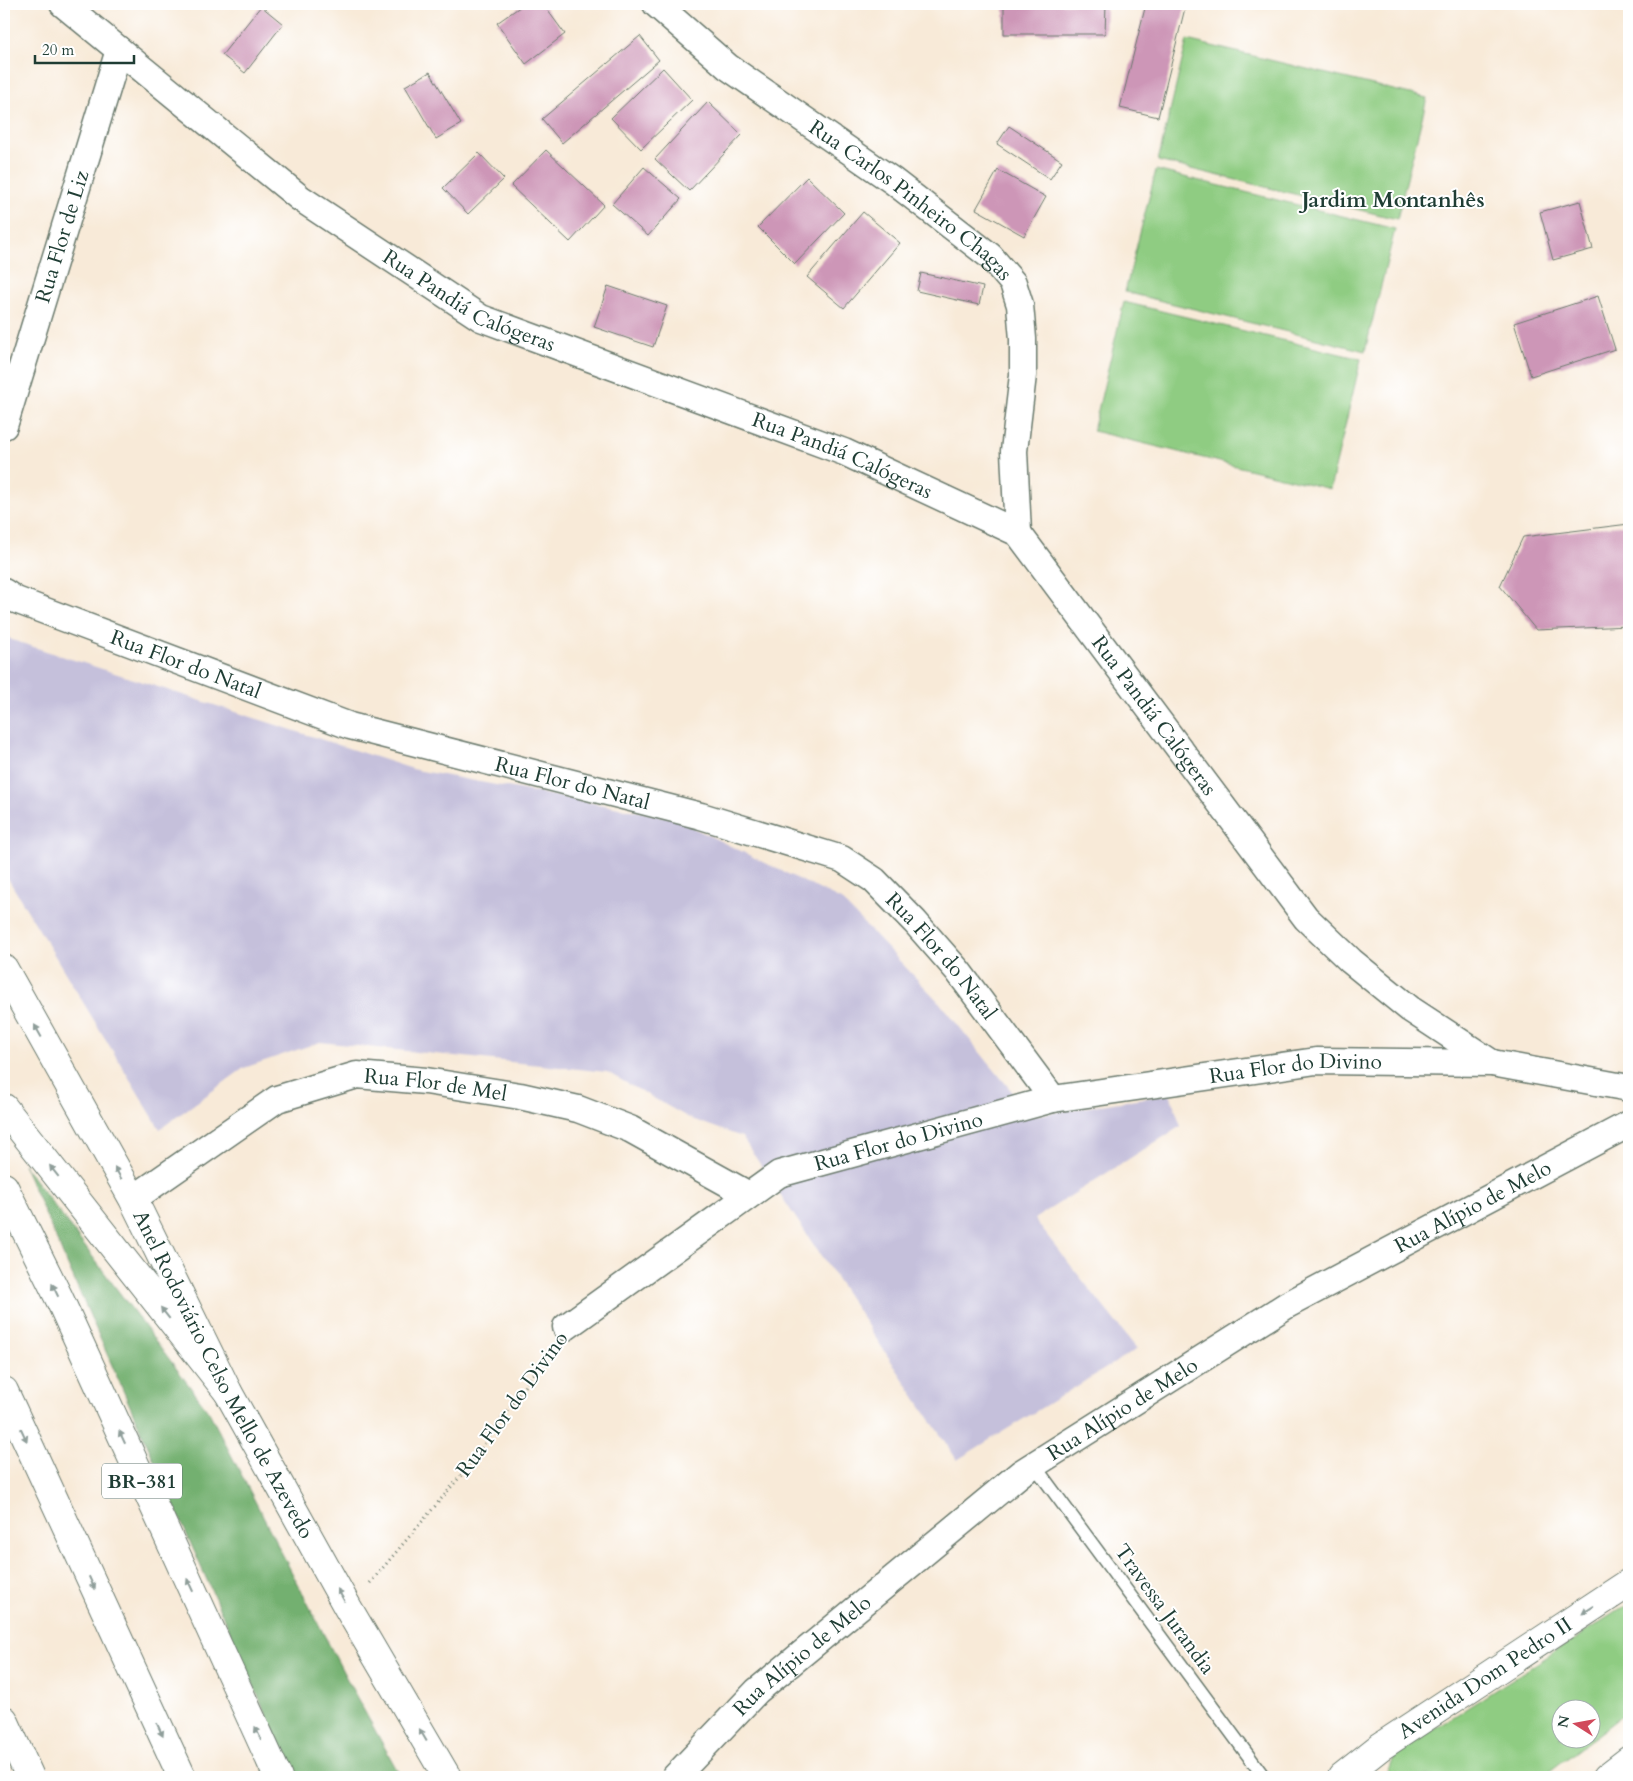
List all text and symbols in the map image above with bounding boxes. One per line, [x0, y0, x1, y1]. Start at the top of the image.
scale bar [35, 32, 134, 64]
text: 20 m [42, 40, 74, 60]
street label: Rua Carlos Pinheiro Chagas [803, 113, 1019, 287]
street label: Rua Flor de Liz [28, 166, 96, 307]
district label: Jardim Montanhês [1298, 185, 1485, 215]
street label: Rua Pandiá Calógeras [377, 243, 559, 359]
street label: Rua Pandiá Calógeras [748, 405, 937, 506]
street label: Rua Flor do Natal [106, 623, 265, 706]
street label: Rua Pandiá Calógeras [1085, 630, 1223, 802]
street label: Rua Flor do Natal [492, 750, 653, 817]
street label: Rua Flor do Natal [879, 886, 1003, 1026]
one-way arrow [34, 1024, 43, 1038]
street label: Rua Flor do Divino [1207, 1047, 1382, 1091]
street label: Rua Flor de Mel [363, 1062, 509, 1109]
street label: Rua Flor do Divino [811, 1105, 986, 1179]
street label: Rua Alípio de Melo [1390, 1154, 1556, 1261]
one-way arrow [48, 1165, 59, 1178]
one-way arrow [114, 1165, 122, 1180]
street label: Anel Rodoviário Celso Mello de Azevedo [126, 1205, 321, 1544]
one-way arrow [50, 1283, 58, 1297]
one-way arrow [160, 1307, 171, 1320]
street label: Rua Flor do Divino [450, 1326, 575, 1483]
street label: Rua Alípio de Melo [1041, 1351, 1204, 1468]
one-way arrow [20, 1428, 28, 1442]
one-way arrow [118, 1430, 126, 1444]
road number: BR-381 [102, 1464, 182, 1498]
street label: Travessa Jurandia [1107, 1538, 1222, 1680]
one-way arrow [88, 1576, 96, 1590]
one-way arrow [185, 1578, 193, 1592]
one-way arrow [337, 1588, 345, 1602]
street label: Rua Alípio de Melo [726, 1589, 878, 1723]
one-way arrow [1582, 1605, 1595, 1615]
street label: Avenida Dom Pedro II [1392, 1610, 1578, 1746]
north arrow [1550, 1698, 1600, 1748]
text: N [1553, 1714, 1574, 1729]
one-way arrow [156, 1723, 164, 1737]
one-way arrow [253, 1726, 261, 1740]
one-way arrow [418, 1729, 427, 1742]

